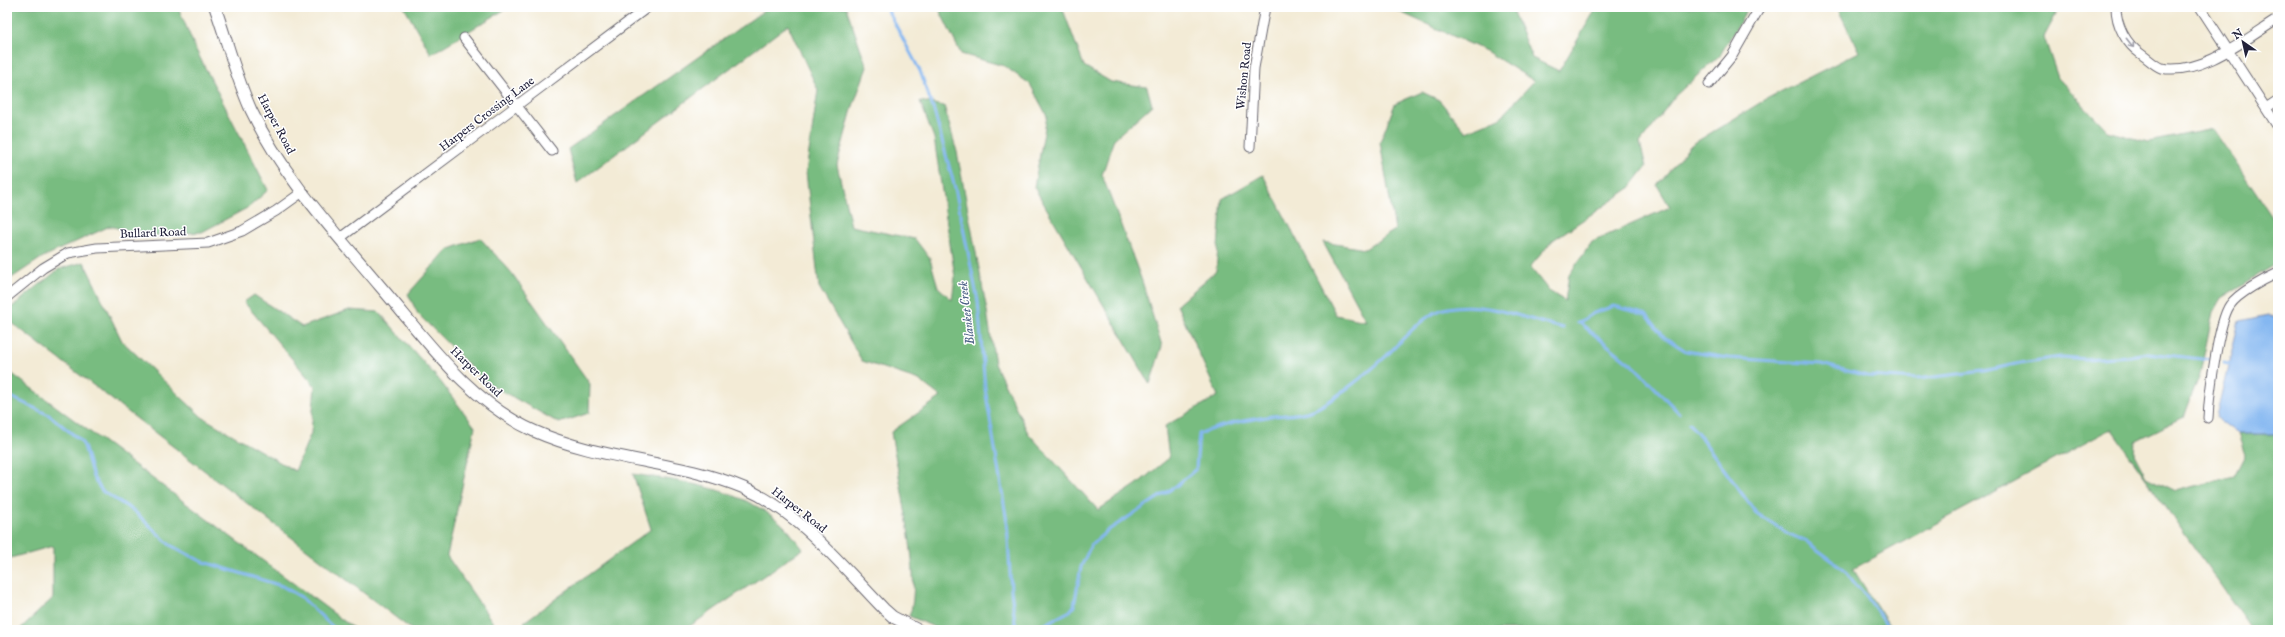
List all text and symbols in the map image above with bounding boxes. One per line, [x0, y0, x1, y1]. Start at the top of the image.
north arrow [2223, 22, 2263, 62]
text: N [2229, 26, 2246, 44]
one-way arrow [2125, 37, 2134, 48]
street label: Wishon Road [1233, 41, 1255, 110]
street label: Harpers Crossing Lane [436, 73, 539, 156]
street label: Harper Road [253, 91, 298, 158]
street label: Bullard Road [120, 224, 187, 242]
water label: Blanket Creek [955, 279, 979, 346]
street label: Harper Road [446, 344, 505, 401]
street label: Harper Road [768, 484, 830, 537]

